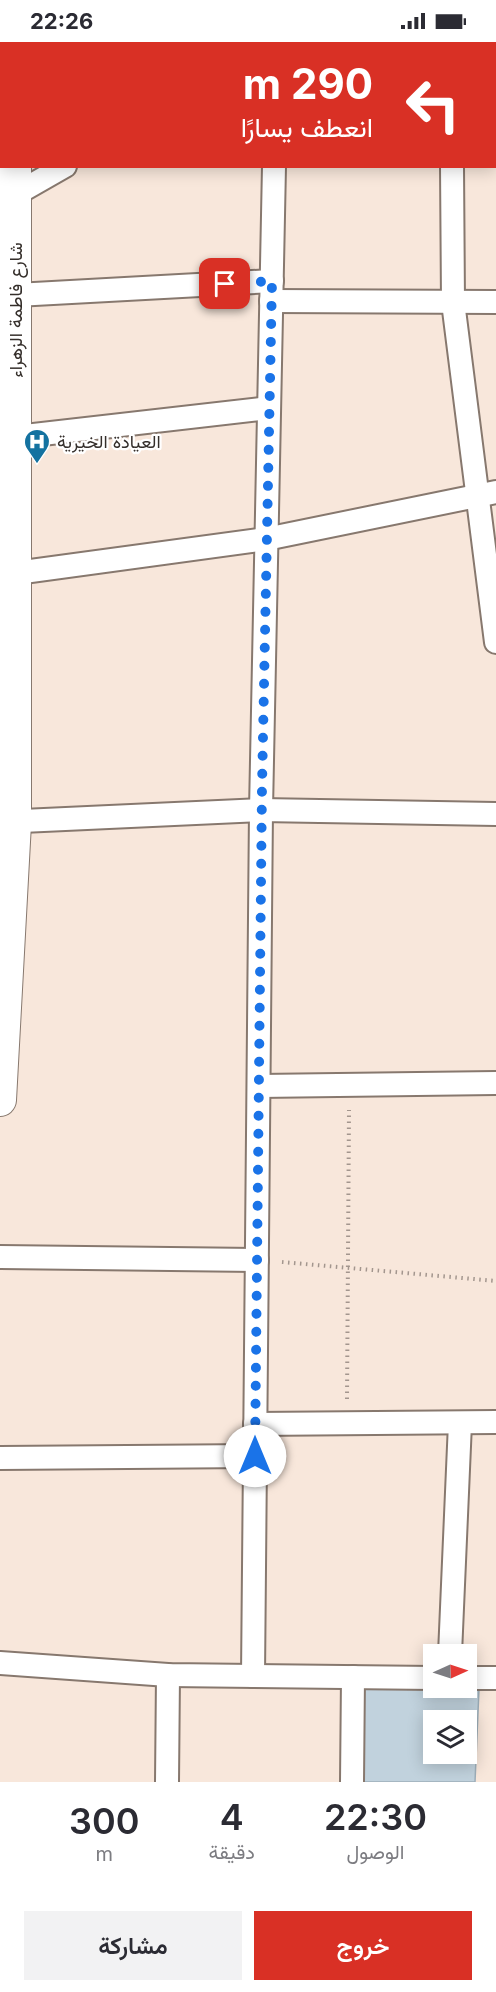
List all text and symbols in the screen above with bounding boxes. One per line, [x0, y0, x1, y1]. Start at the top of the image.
text: 22:26 [30, 8, 93, 34]
text: 290 m [243, 58, 373, 109]
icon: left [394, 66, 472, 144]
text: انعطف يسارًا [241, 111, 373, 144]
street label: شارع فاطمة الزهراء [5, 242, 28, 378]
pin [199, 258, 250, 309]
icon: arrive [208, 267, 241, 300]
hospital icon: العيادة الخيرية [22, 427, 52, 465]
place label: العيادة الخيرية [57, 431, 161, 453]
position arrow [223, 1424, 287, 1488]
north arrow [423, 1644, 477, 1698]
map controls [423, 1644, 477, 1764]
button: layers [423, 1710, 477, 1764]
text: 4 [220, 1795, 244, 1839]
text: 22:30 [324, 1795, 427, 1839]
text: 300 [69, 1799, 140, 1843]
text: دقيقة [209, 1840, 255, 1864]
text: الوصول [347, 1840, 404, 1864]
text: m [96, 1842, 113, 1866]
button: مشاركة [24, 1911, 242, 1980]
button: خروج [254, 1911, 472, 1980]

